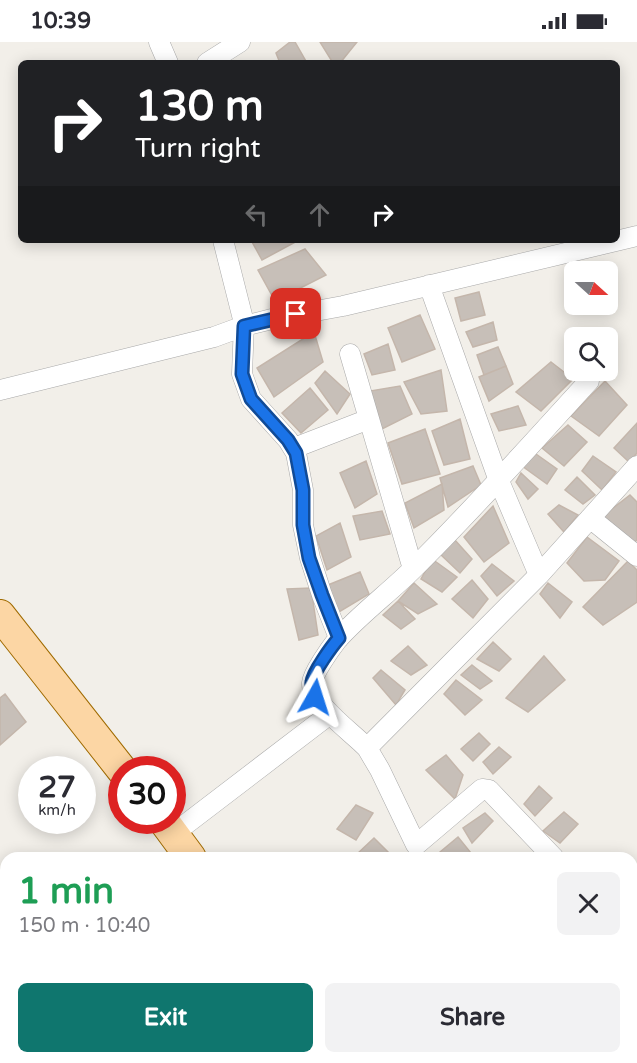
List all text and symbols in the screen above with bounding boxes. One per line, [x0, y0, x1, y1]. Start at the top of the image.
text: 10:39 [30, 8, 91, 34]
text: 130 m [135, 81, 264, 132]
icon: right [36, 84, 114, 162]
text: Turn right [135, 132, 261, 165]
icon: left [240, 198, 273, 231]
icon: ahead [303, 198, 336, 231]
icon: right [366, 198, 399, 231]
north arrow [564, 261, 618, 315]
map controls [564, 261, 618, 381]
pin [270, 288, 321, 339]
icon: arrive [279, 297, 312, 330]
button: search [564, 327, 618, 381]
position arrow [283, 665, 347, 729]
speed limit sign: 30 [108, 756, 186, 834]
text: 27 [38, 769, 76, 806]
text: km/h [38, 801, 76, 819]
text: 1 min [18, 870, 114, 913]
button: close [557, 872, 620, 935]
text: 150 m · 10:40 [18, 914, 150, 938]
button: Exit [18, 983, 313, 1052]
button: Share [325, 983, 620, 1052]

